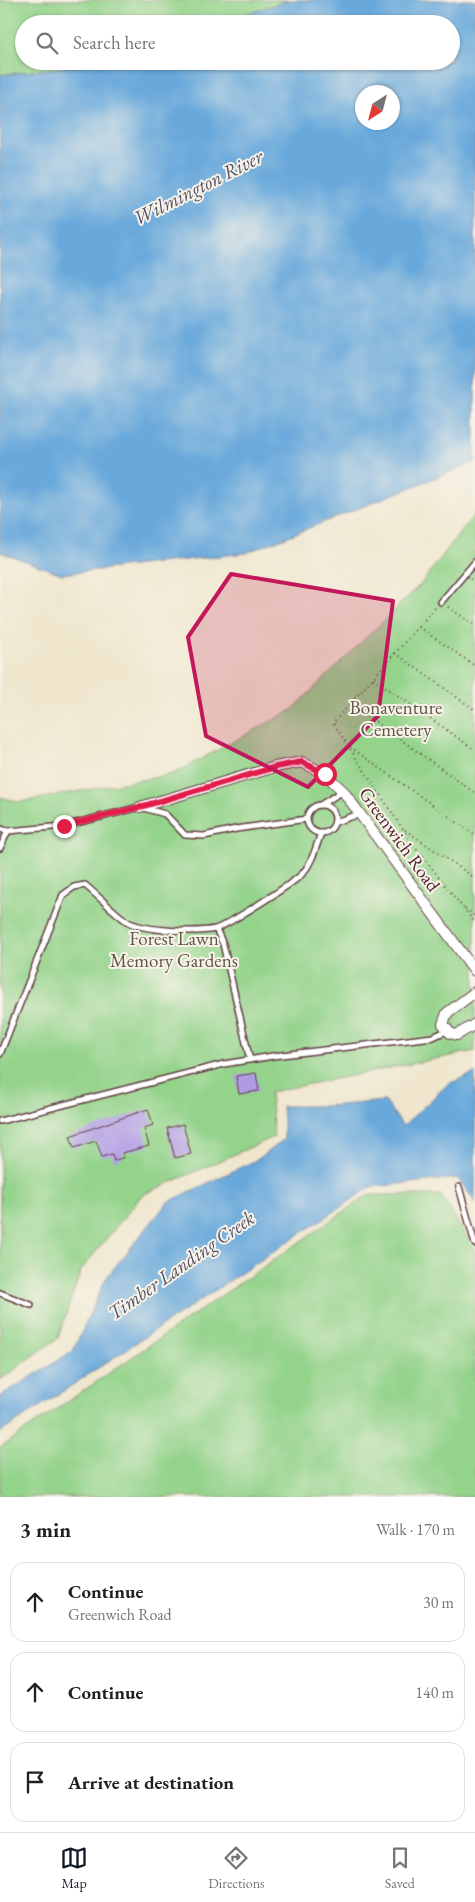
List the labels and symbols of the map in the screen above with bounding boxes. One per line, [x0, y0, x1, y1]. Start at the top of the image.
north arrow [355, 85, 400, 130]
water label: Wilmington River [129, 142, 269, 231]
park label: Bonaventure Cemetery [350, 695, 442, 742]
route start [314, 763, 337, 786]
street label: Greenwich Road [353, 782, 446, 897]
route end [53, 815, 76, 838]
park label: Forest Lawn Memory Gardens [110, 926, 238, 973]
water label: Timber Landing Creek [102, 1205, 260, 1325]

